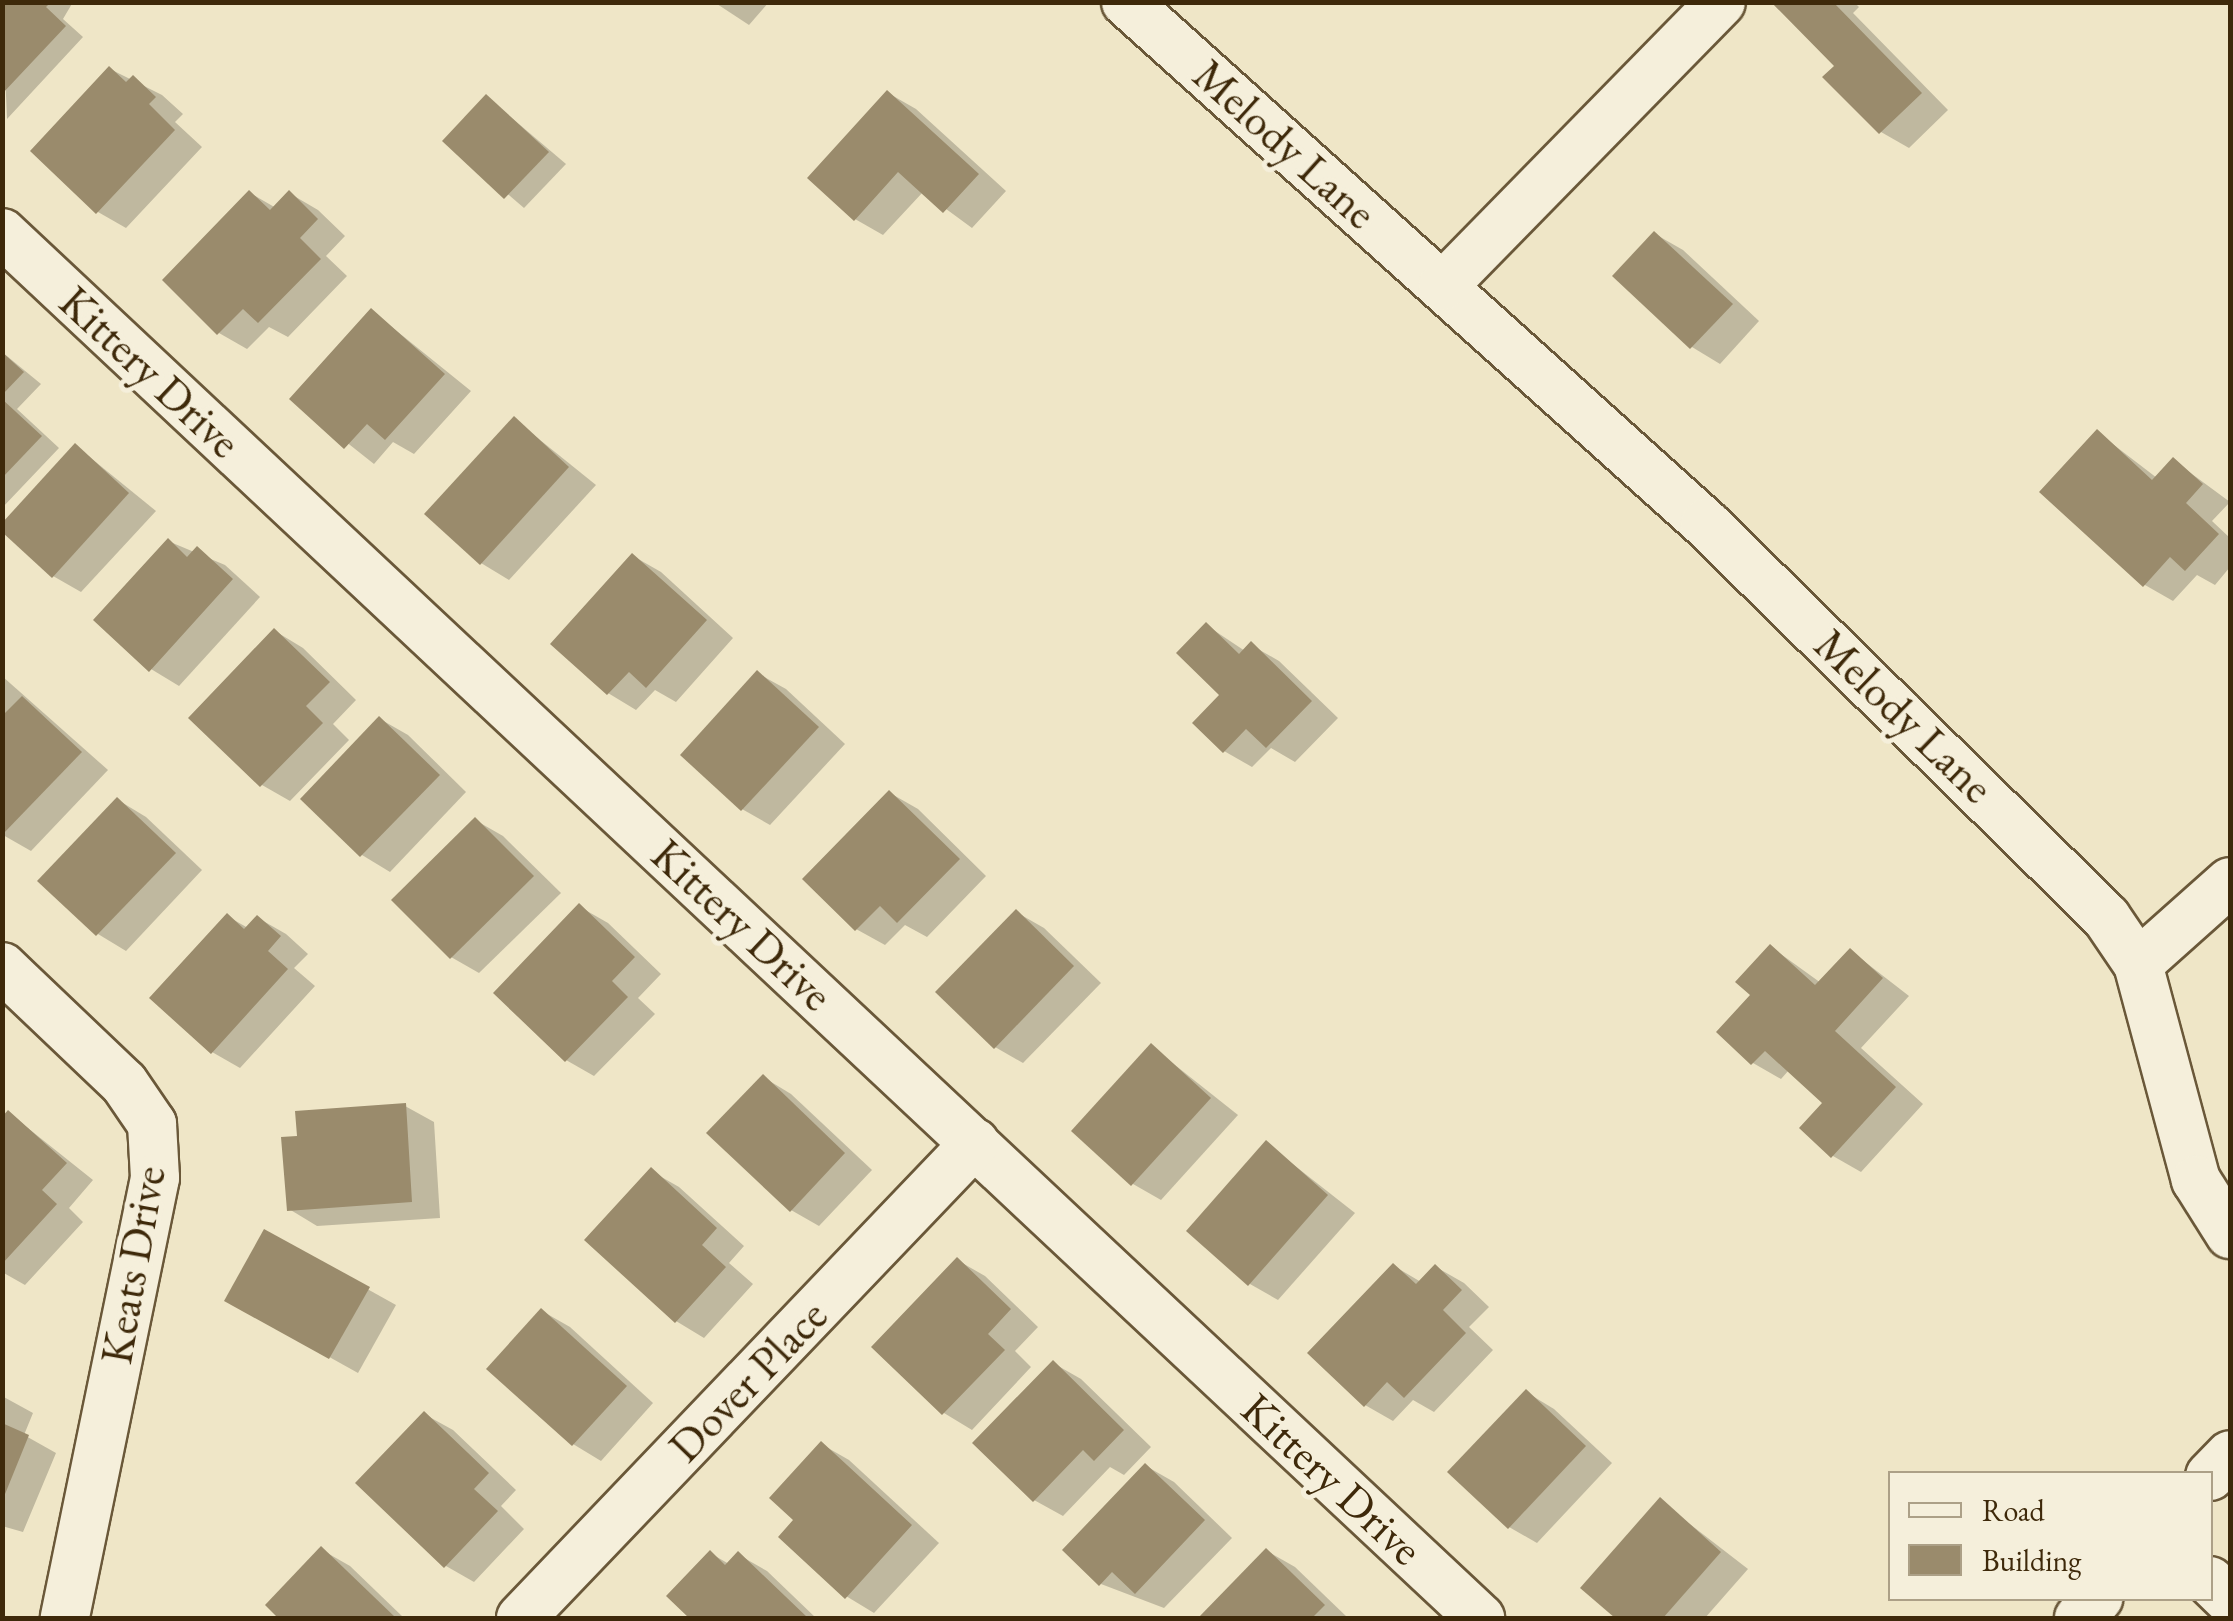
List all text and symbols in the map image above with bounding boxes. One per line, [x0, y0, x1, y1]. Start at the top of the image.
street label: Melody Lane [1182, 48, 1388, 240]
street label: Kittery Drive [48, 275, 252, 469]
street label: Melody Lane [1803, 618, 2005, 814]
street label: Kittery Drive [640, 828, 844, 1022]
street label: Keats Drive [89, 1162, 177, 1368]
street label: Dover Place [658, 1289, 838, 1473]
street label: Kittery Drive [1230, 1382, 1434, 1576]
legend [1888, 1471, 2213, 1601]
text: Road [1982, 1491, 2045, 1530]
text: Building [1982, 1541, 2081, 1580]

